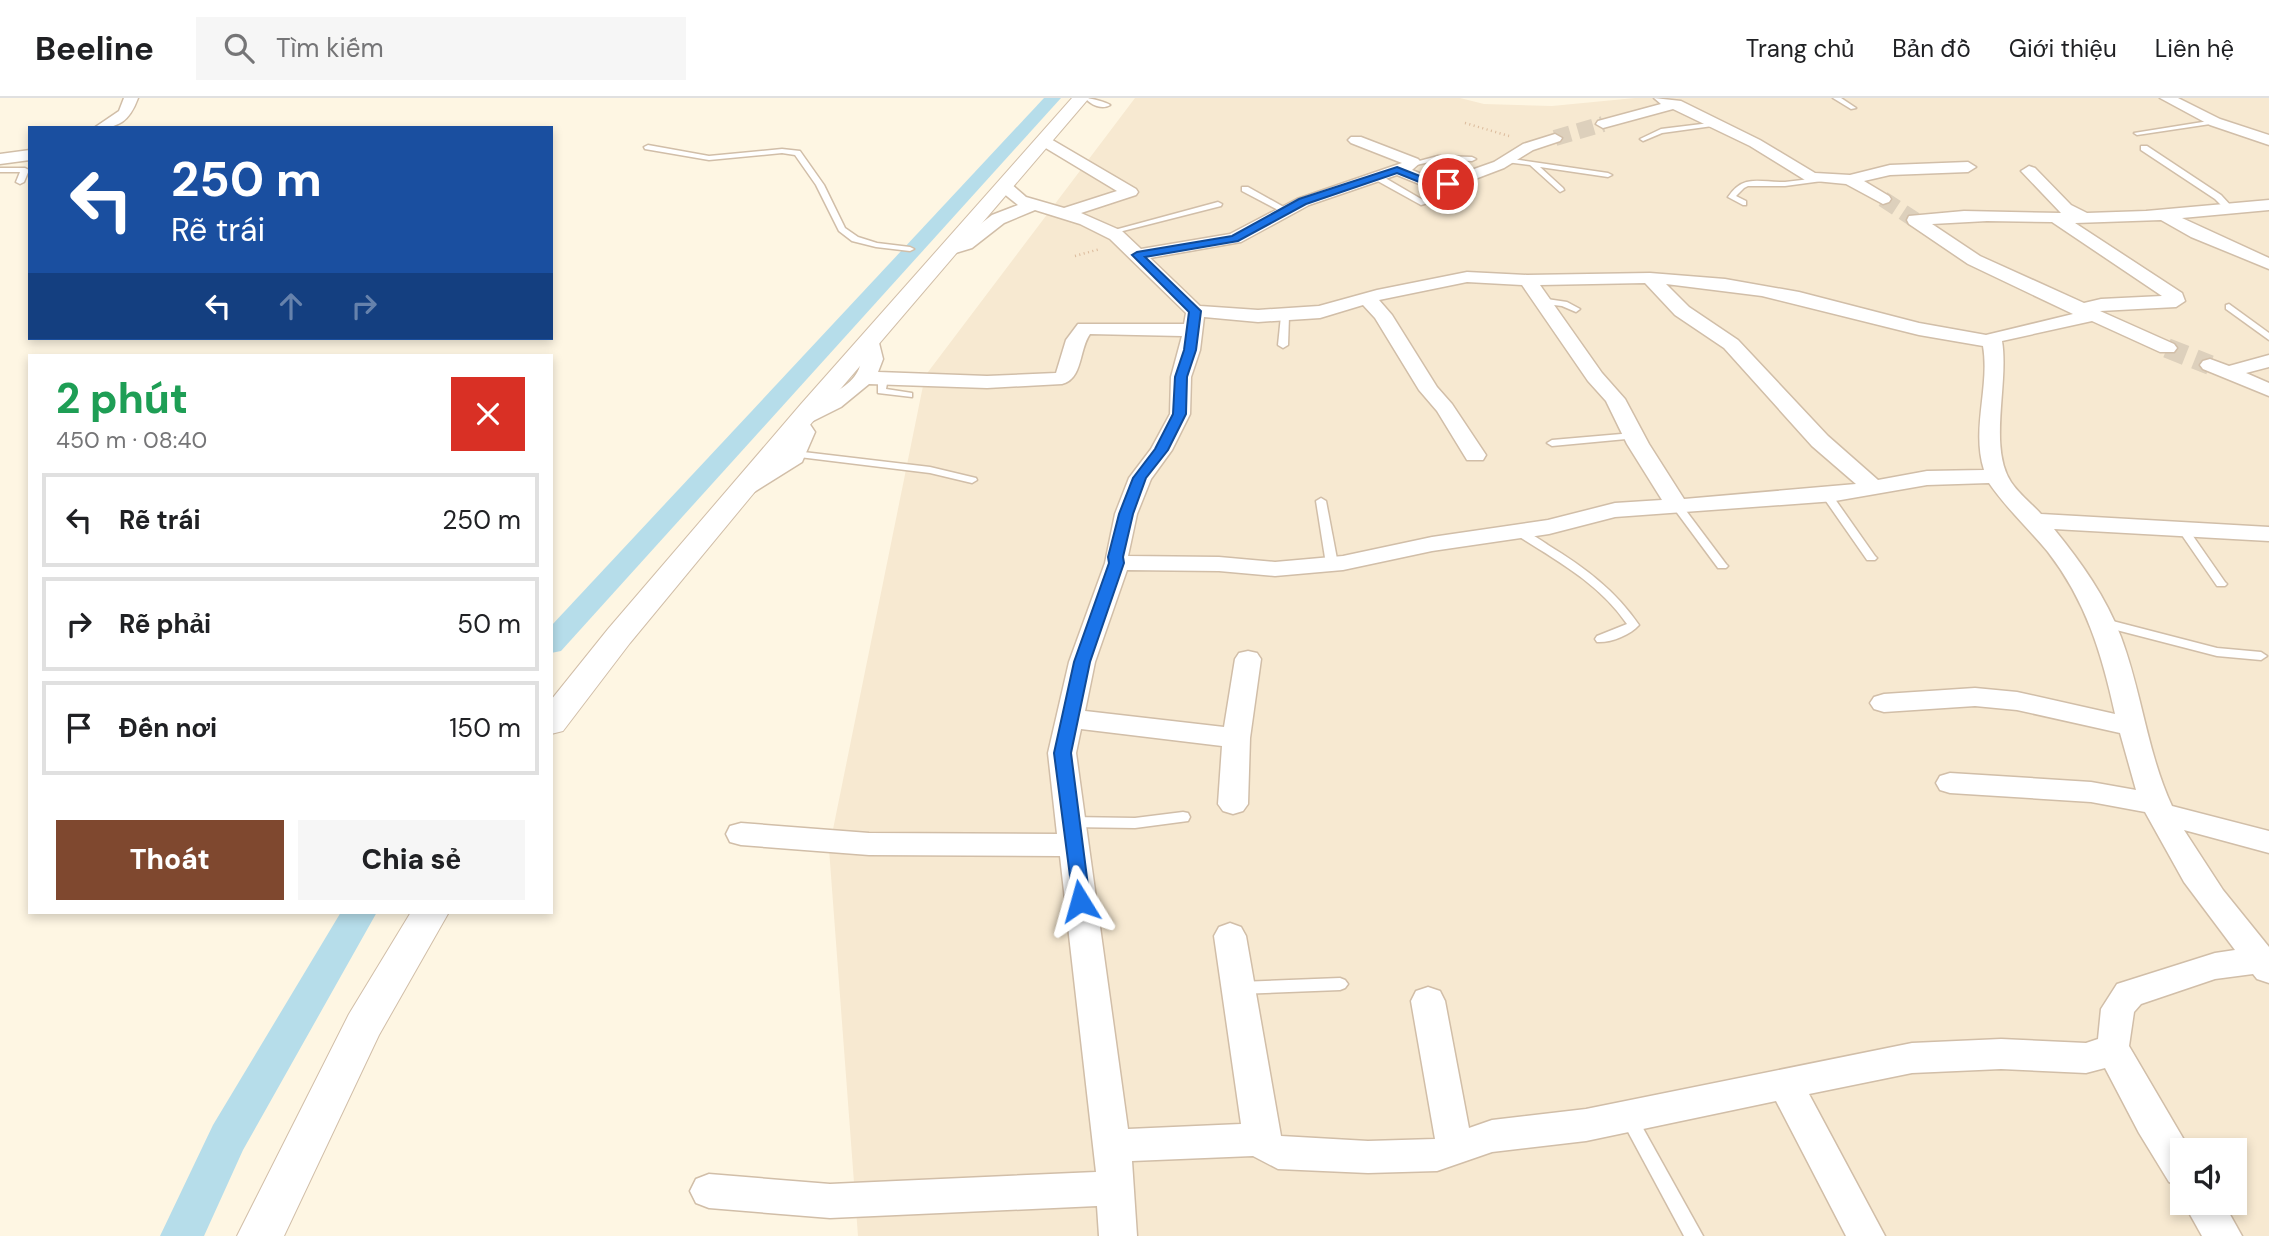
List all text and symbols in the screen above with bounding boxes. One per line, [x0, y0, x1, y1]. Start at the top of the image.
search box [196, 17, 686, 80]
text: Beeline [35, 27, 154, 70]
icon: search [220, 29, 258, 67]
text: Tìm kiếm [276, 31, 384, 65]
text: Trang chủ [1746, 33, 1854, 64]
text: Bản đồ [1892, 33, 1971, 64]
text: Giới thiệu [2009, 33, 2117, 64]
text: Liên hệ [2155, 33, 2234, 64]
text: 250 m [171, 147, 322, 211]
icon: left [56, 154, 147, 245]
pin [1418, 154, 1478, 214]
icon: arrive [1429, 165, 1467, 203]
text: Rẽ trái [171, 209, 265, 251]
icon: left [199, 287, 237, 325]
icon: ahead [272, 287, 310, 325]
icon: right [345, 287, 383, 325]
text: 2 phút [56, 371, 188, 426]
button: close [451, 377, 525, 451]
text: 450 m · 08:40 [56, 425, 207, 455]
icon: left [60, 501, 98, 539]
text: Rẽ trái [119, 503, 201, 537]
text: 250 m [442, 503, 521, 537]
icon: right [60, 605, 98, 643]
text: Rẽ phải [119, 607, 211, 641]
text: 50 m [457, 607, 521, 641]
icon: arrive [60, 709, 98, 747]
text: Đến nơi [119, 711, 217, 745]
text: 150 m [449, 711, 521, 745]
button: Thoát [56, 820, 284, 900]
button: Chia sẻ [298, 820, 525, 900]
position arrow [1043, 864, 1117, 938]
map controls [2170, 1138, 2247, 1215]
button: sound [2170, 1138, 2247, 1215]

